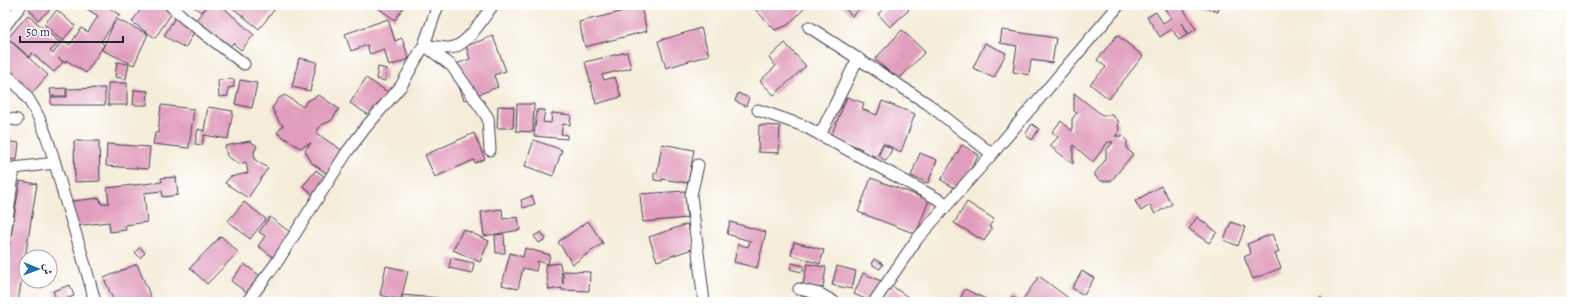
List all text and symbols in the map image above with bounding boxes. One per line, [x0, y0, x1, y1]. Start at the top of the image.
scale bar [20, 18, 123, 44]
text: 50 m [26, 24, 50, 40]
north arrow [18, 249, 58, 289]
text: ش [40, 264, 55, 275]

